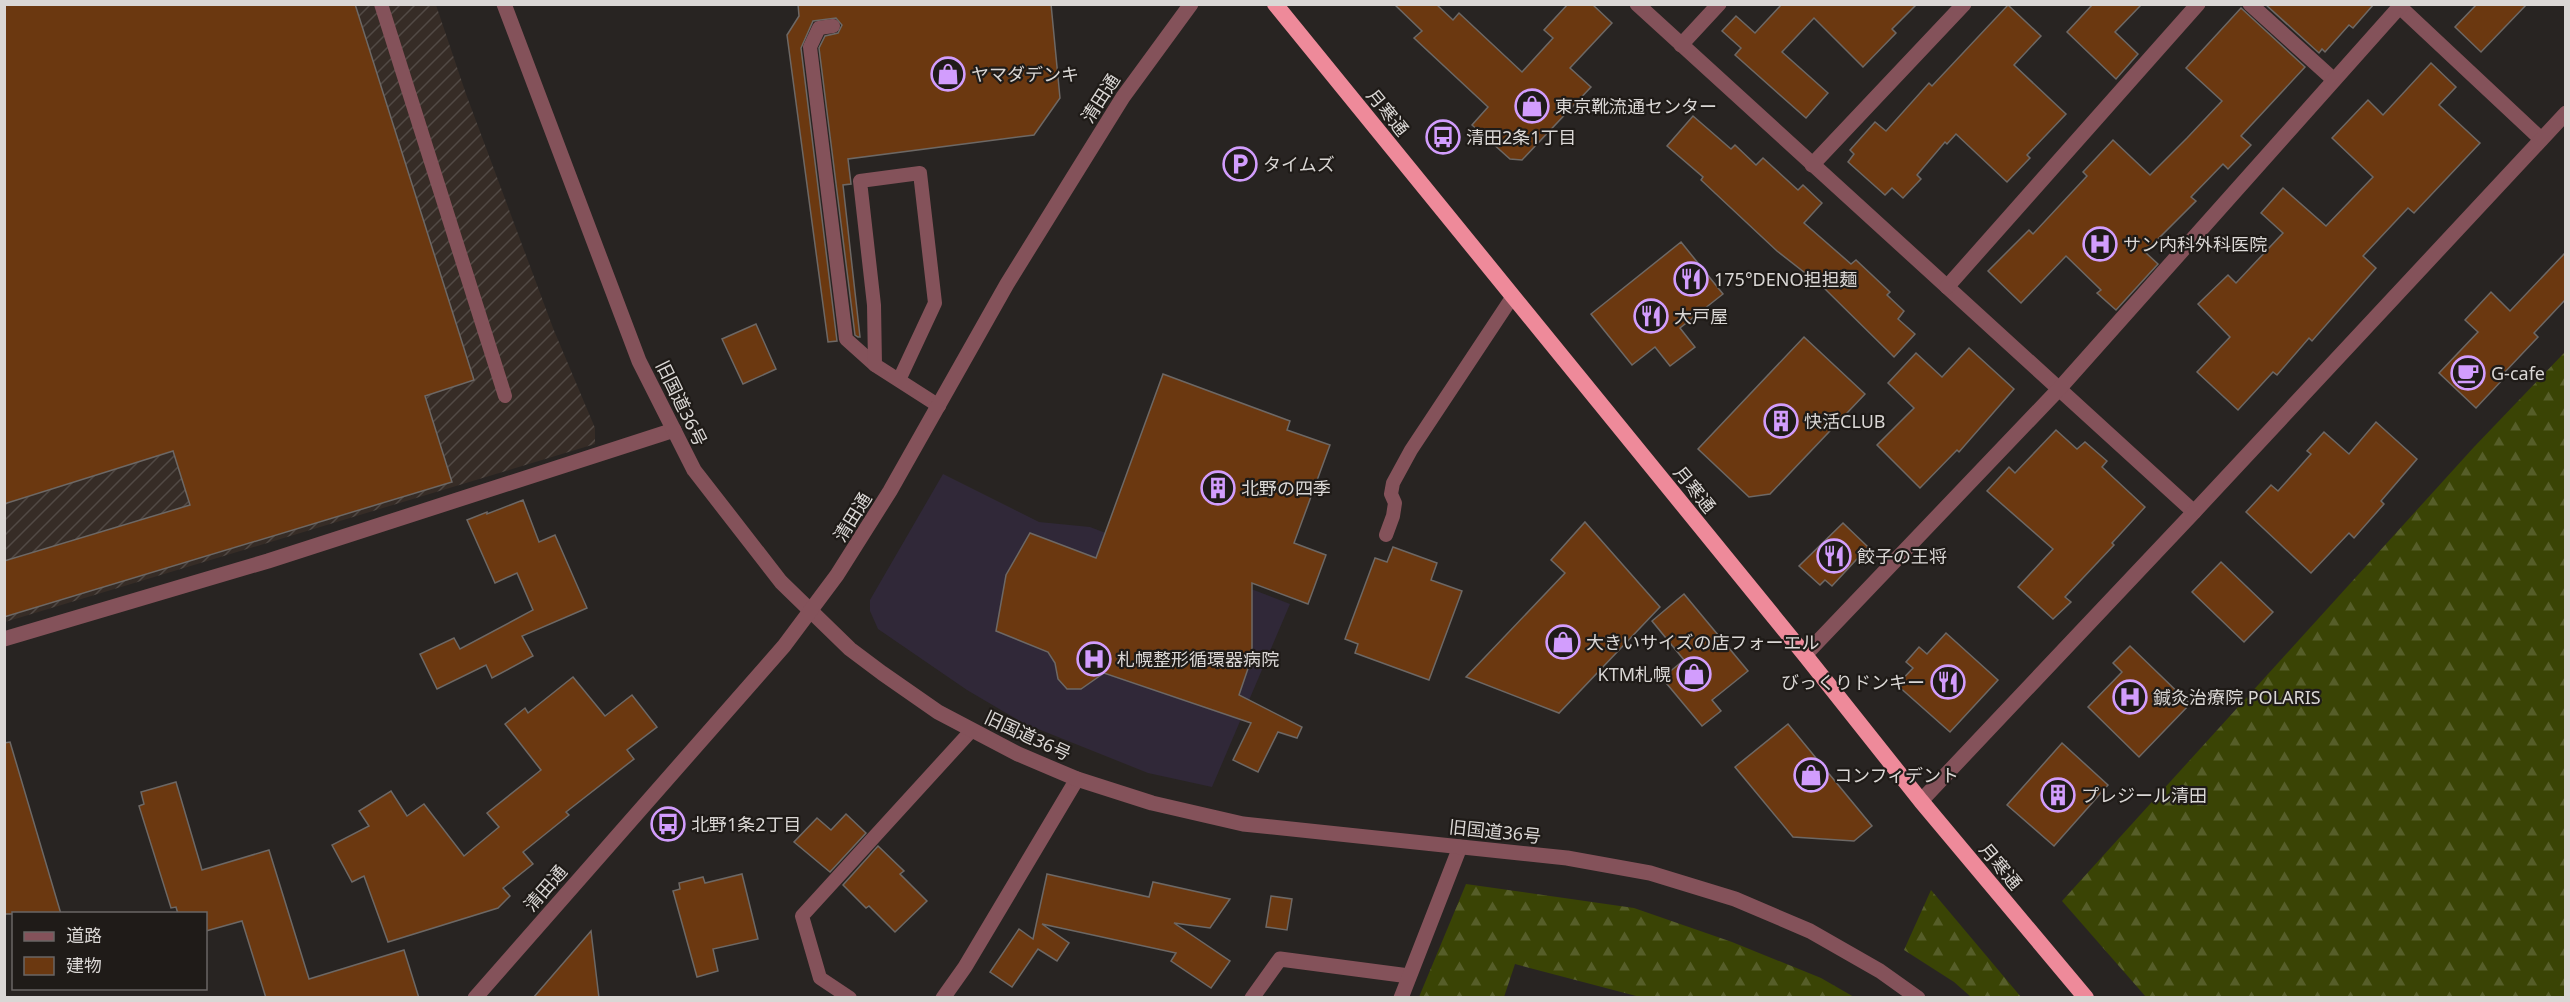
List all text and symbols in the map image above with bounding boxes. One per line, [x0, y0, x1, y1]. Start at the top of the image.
shop icon: ヤマダデンキ [930, 56, 966, 92]
place label: ヤマダデンキ [971, 62, 1079, 86]
street label: 清田通 [1075, 69, 1125, 127]
street label: 月寒通 [1362, 83, 1414, 141]
shop icon: 東京靴流通センター [1514, 88, 1550, 124]
place label: 東京靴流通センター [1555, 94, 1717, 118]
bus stop icon: 清田2条1丁目 [1425, 119, 1461, 155]
place label: 清田2条1丁目 [1466, 125, 1577, 149]
parking icon: タイムズ [1222, 146, 1258, 182]
place label: タイムズ [1263, 152, 1335, 176]
hospital icon: サン内科外科医院 [2082, 226, 2118, 262]
place label: サン内科外科医院 [2123, 232, 2267, 256]
restaurant icon: 175°DENO担担麺 [1673, 261, 1709, 297]
place label: 175°DENO担担麺 [1714, 267, 1857, 291]
restaurant icon: 大戸屋 [1633, 298, 1669, 334]
place label: 大戸屋 [1674, 304, 1728, 328]
cafe icon: G-cafe [2450, 355, 2486, 391]
street label: 旧国道36号 [651, 356, 713, 450]
place label: G-cafe [2491, 361, 2545, 385]
building icon: 快活CLUB [1763, 403, 1799, 439]
place label: 快活CLUB [1804, 409, 1886, 433]
street label: 月寒通 [1669, 460, 1721, 518]
building icon: 北野の四季 [1200, 470, 1236, 506]
place label: 北野の四季 [1241, 476, 1331, 500]
street label: 清田通 [828, 488, 876, 546]
restaurant icon: 餃子の王将 [1816, 538, 1852, 574]
place label: 餃子の王将 [1857, 544, 1947, 568]
shop icon: 大きいサイズの店フォーエル [1545, 624, 1581, 660]
place label: 大きいサイズの店フォーエル [1586, 630, 1819, 654]
hospital icon: 札幌整形循環器病院 [1076, 641, 1112, 677]
place label: 札幌整形循環器病院 [1117, 647, 1279, 671]
shop icon: KTM札幌 [1676, 656, 1712, 692]
place label: KTM札幌 [1598, 662, 1671, 686]
restaurant icon: びっくりドンキー [1930, 664, 1966, 700]
place label: びっくりドンキー [1781, 670, 1925, 694]
hospital icon: 鍼灸治療院 POLARIS [2112, 679, 2148, 715]
place label: 鍼灸治療院 POLARIS [2153, 685, 2321, 709]
street label: 旧国道36号 [981, 705, 1075, 765]
shop icon: コンフィデント [1793, 757, 1829, 793]
place label: コンフィデント [1834, 763, 1959, 787]
building icon: プレジール清田 [2040, 777, 2076, 813]
place label: プレジール清田 [2081, 783, 2207, 807]
bus stop icon: 北野1条2丁目 [650, 806, 686, 842]
place label: 北野1条2丁目 [691, 812, 802, 836]
street label: 旧国道36号 [1448, 814, 1542, 848]
street label: 月寒通 [1974, 838, 2028, 894]
street label: 清田通 [518, 860, 572, 916]
legend [12, 912, 207, 990]
text: 道路 [66, 923, 102, 947]
text: 建物 [66, 953, 102, 977]

